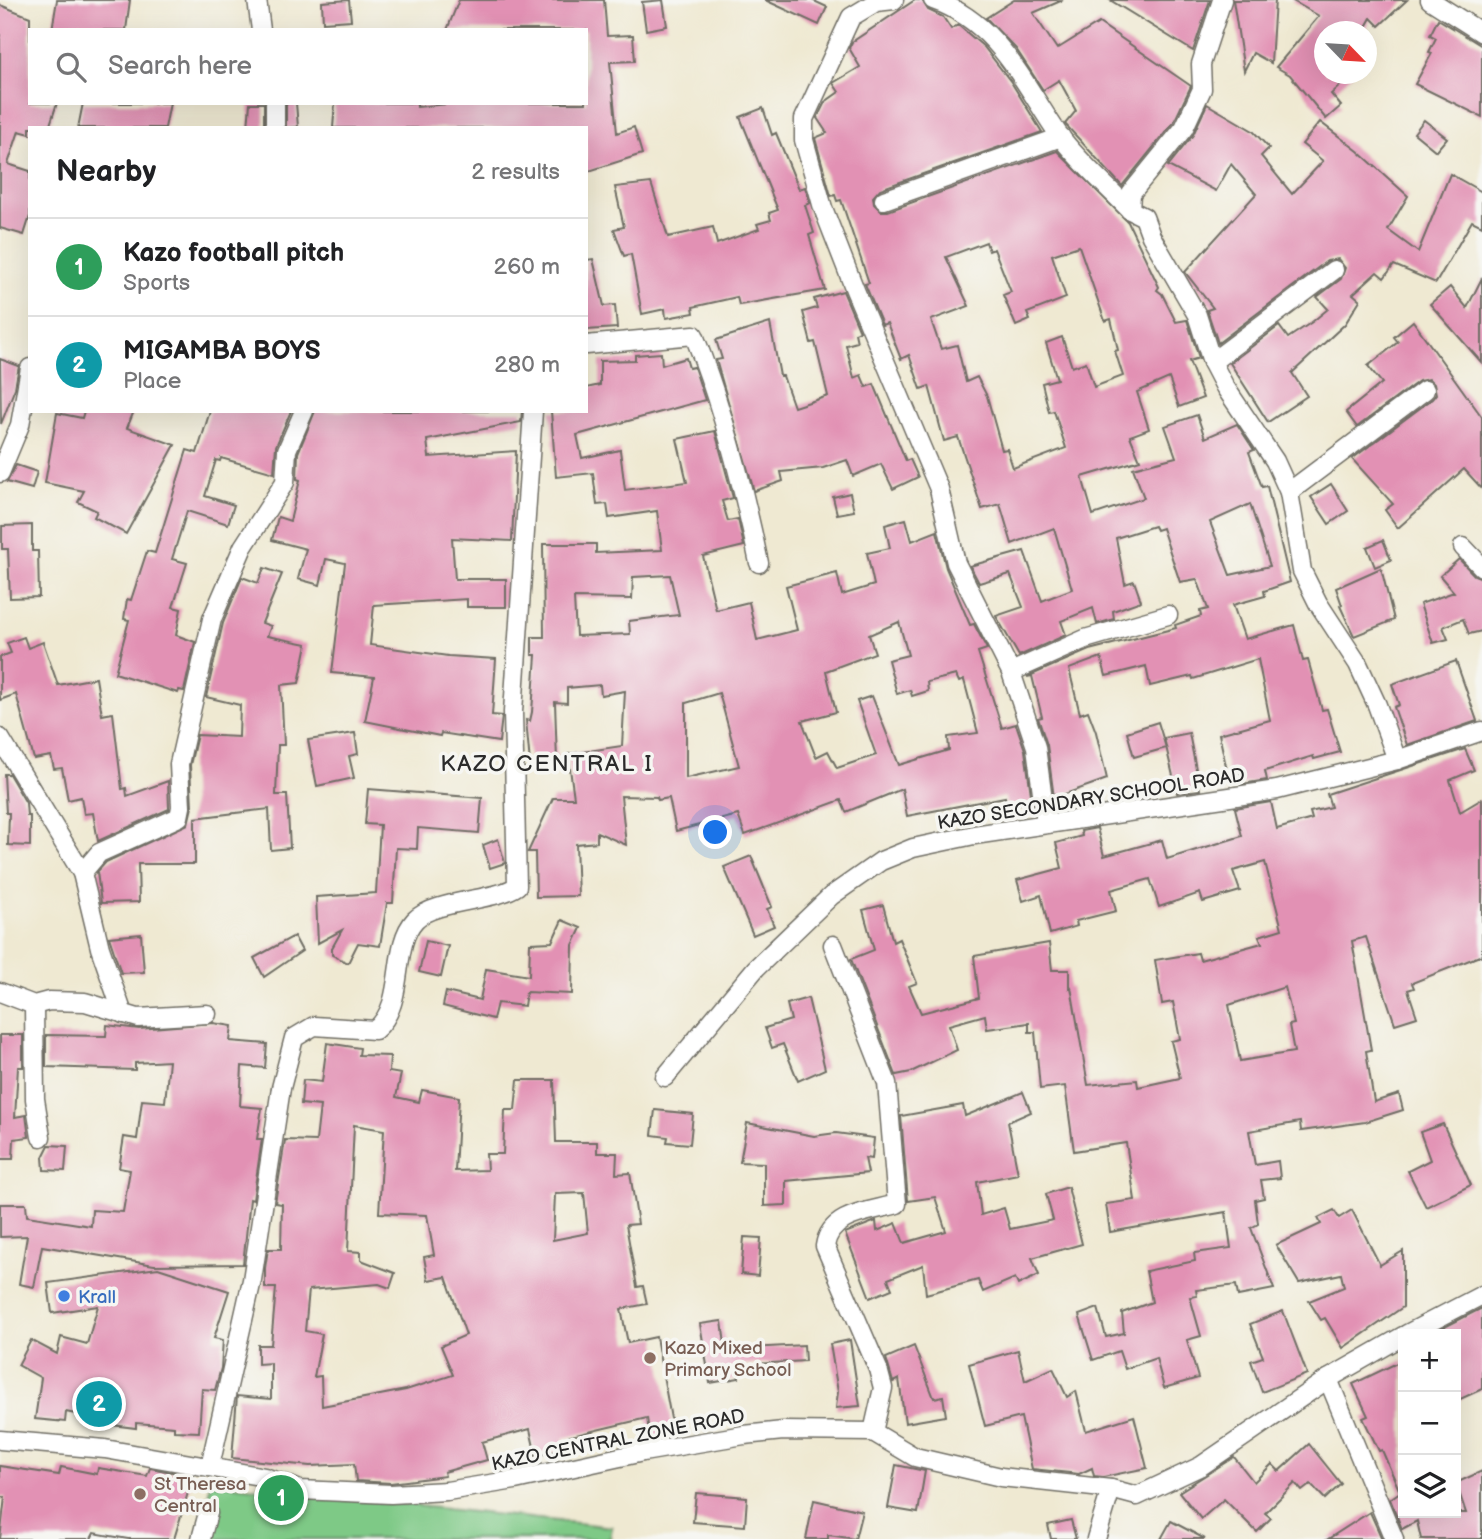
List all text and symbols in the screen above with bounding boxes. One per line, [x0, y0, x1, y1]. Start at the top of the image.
north arrow [1314, 21, 1377, 84]
search box [28, 28, 588, 105]
icon: search [52, 48, 90, 86]
text: Search here [108, 51, 252, 82]
text: Nearby [56, 154, 156, 190]
text: 2 results [471, 158, 560, 186]
text: Kazo football pitch [123, 238, 344, 269]
text: 1 [74, 253, 84, 281]
text: 260 m [494, 253, 560, 281]
text: Sports [123, 269, 190, 297]
text: MIGAMBA BOYS [123, 336, 321, 367]
text: 2 [72, 351, 86, 379]
text: 280 m [494, 351, 560, 379]
text: Place [123, 367, 181, 395]
district label: KAZO CENTRAL I [440, 750, 654, 778]
street label: KAZO SECONDARY SCHOOL ROAD [936, 764, 1247, 835]
your location [698, 815, 732, 849]
place label: Krall [78, 1286, 116, 1309]
marker: Krall [56, 1288, 72, 1304]
map controls [1398, 1329, 1461, 1518]
button: + [1398, 1329, 1461, 1392]
place label: Kazo Mixed Primary School [664, 1337, 792, 1382]
marker: Kazo Mixed Primary School [642, 1350, 658, 1366]
pin: 2 [76, 1378, 122, 1430]
button: − [1398, 1392, 1461, 1455]
street label: KAZO CENTRAL ZONE ROAD [490, 1405, 747, 1476]
button: layers [1398, 1455, 1461, 1518]
pin: 1 [258, 1472, 304, 1524]
place label: St Theresa Central [154, 1473, 246, 1518]
marker: St Theresa Central [132, 1486, 148, 1502]

